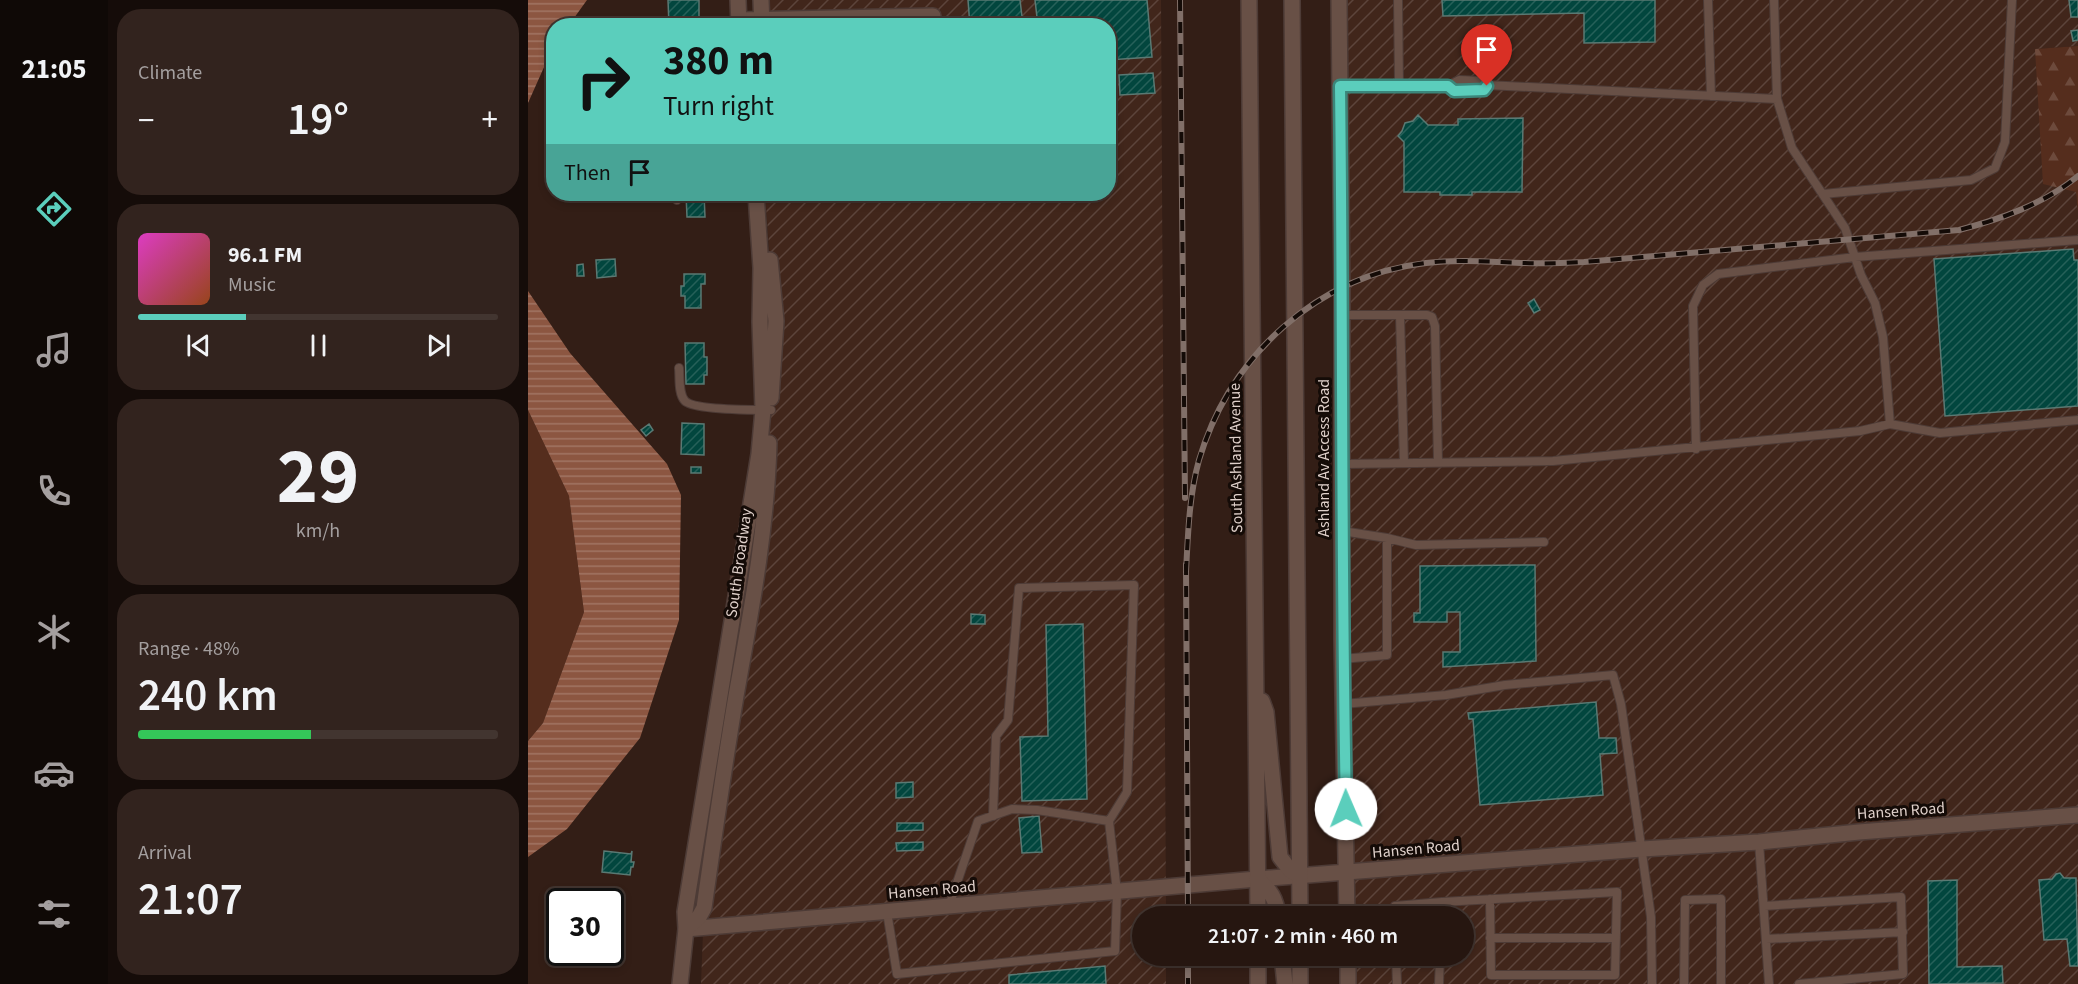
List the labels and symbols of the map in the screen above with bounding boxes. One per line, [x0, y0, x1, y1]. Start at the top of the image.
pin [1461, 24, 1512, 86]
street label: Ashland Av Access Road [1313, 379, 1335, 537]
street label: South Ashland Avenue [1224, 383, 1248, 533]
street label: South Broadway [720, 506, 758, 619]
position arrow [1314, 777, 1378, 841]
street label: Hansen Road [1856, 797, 1946, 825]
street label: Hansen Road [1371, 834, 1461, 864]
street label: Hansen Road [887, 875, 977, 905]
speed limit sign: 30 [546, 888, 624, 966]

